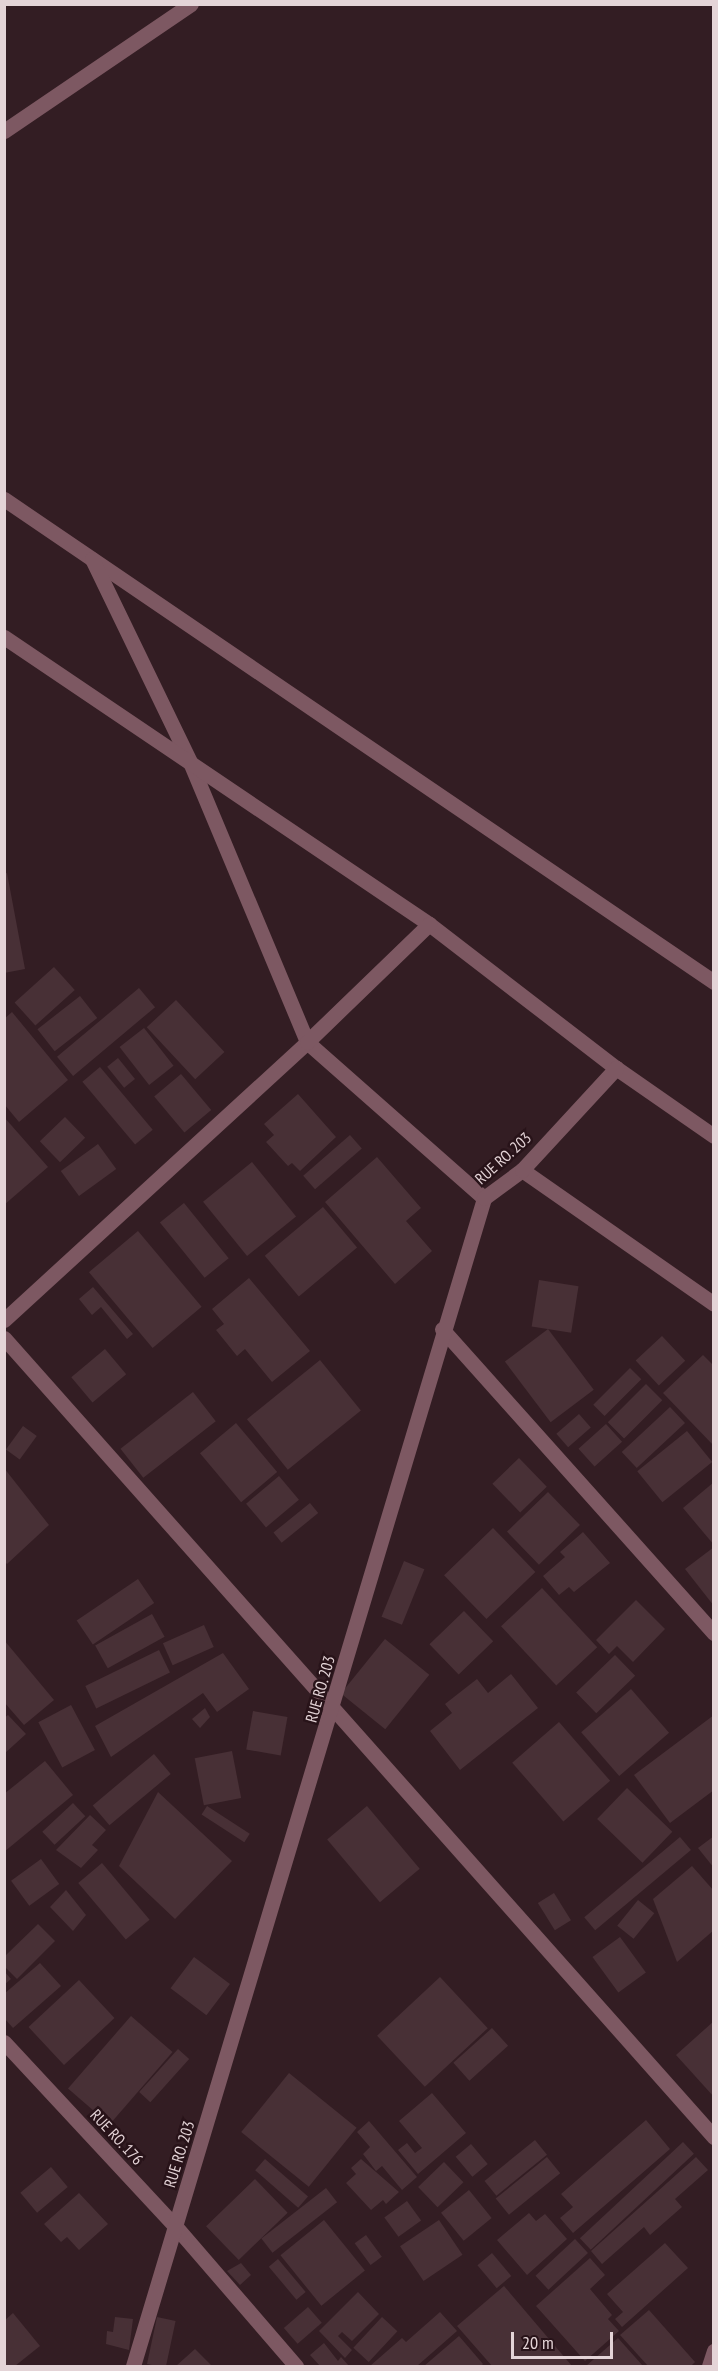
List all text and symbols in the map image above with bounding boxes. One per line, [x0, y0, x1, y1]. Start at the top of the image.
street label: RUE RO. 203 [471, 1128, 535, 1188]
street label: RUE RO. 203 [301, 1653, 339, 1725]
street label: RUE RO. 176 [86, 2105, 148, 2169]
street label: RUE RO. 203 [160, 2118, 198, 2190]
scale bar [514, 2320, 616, 2358]
text: 20 m [522, 2331, 554, 2354]

